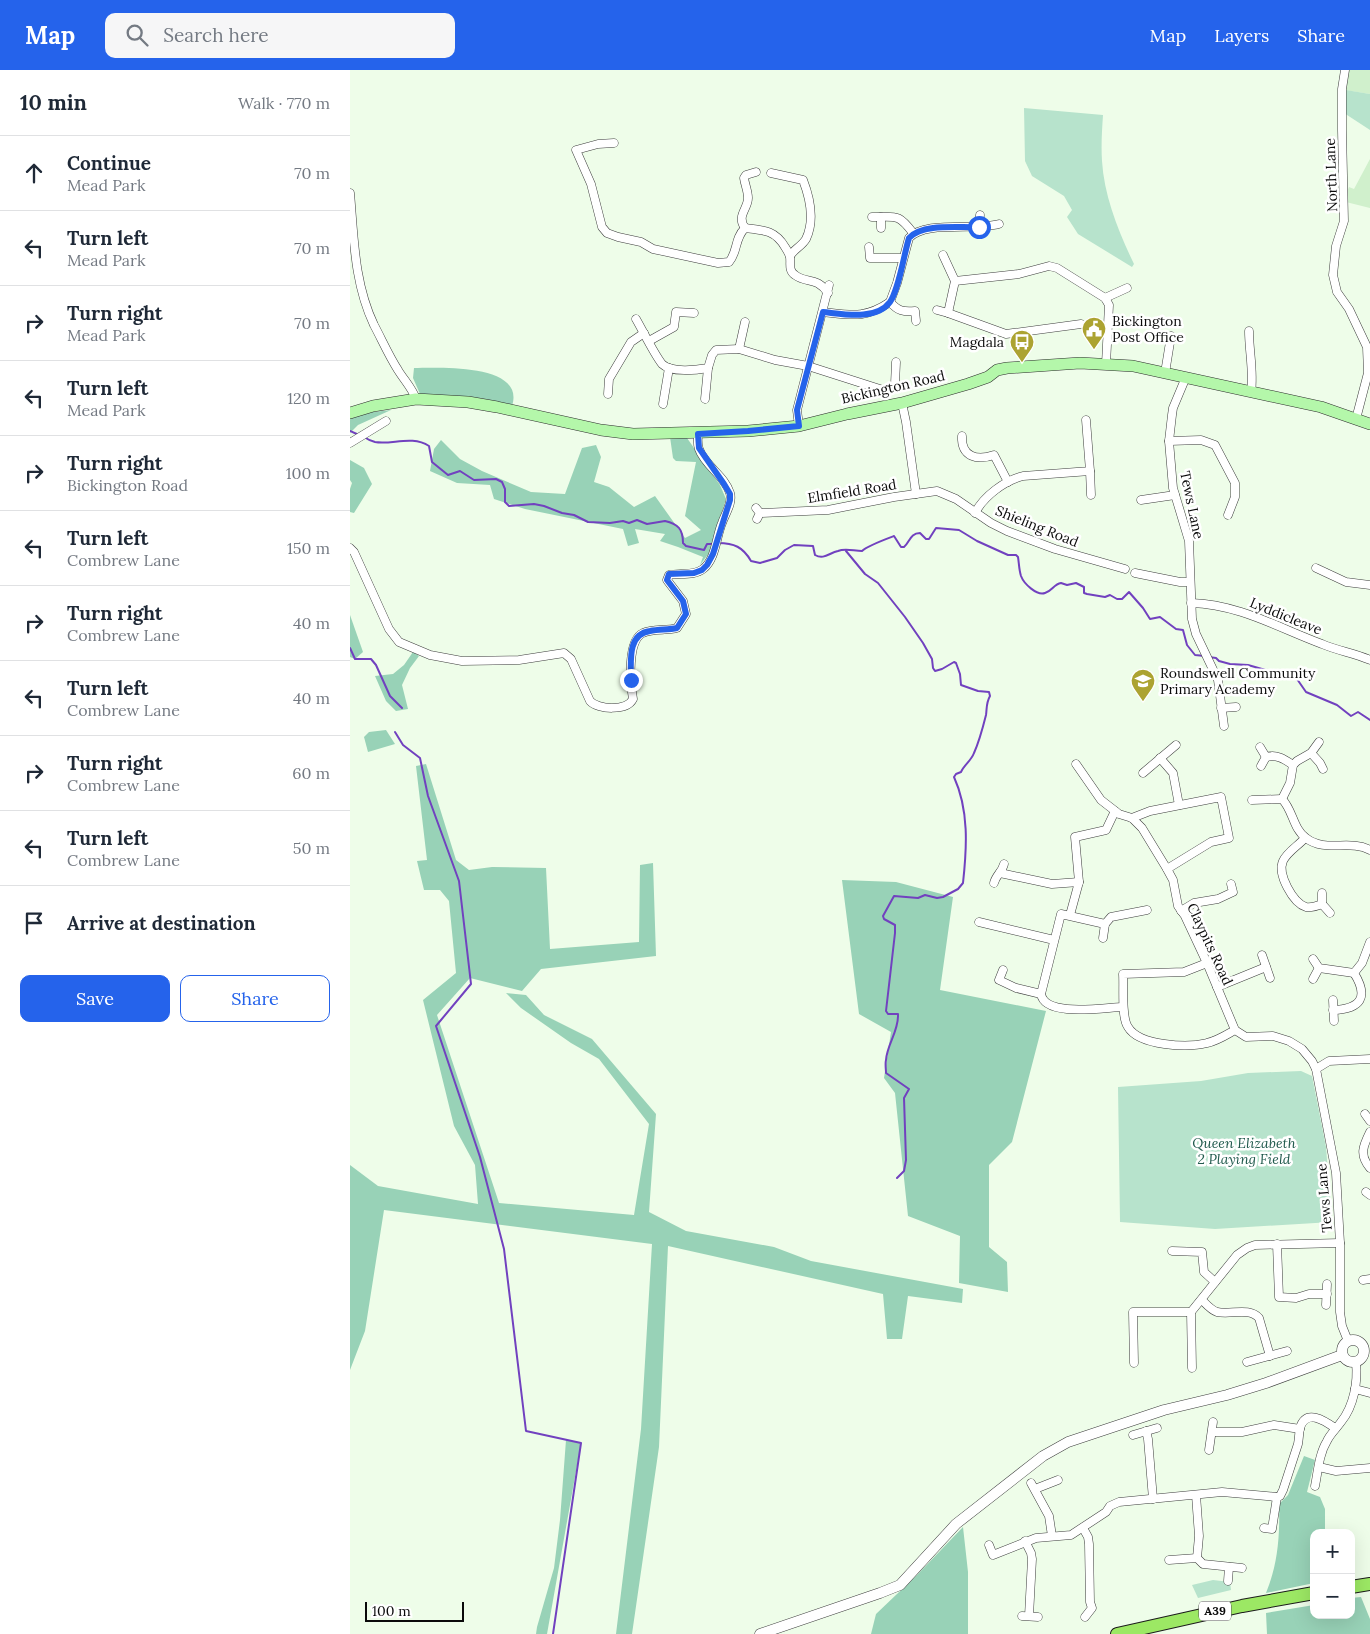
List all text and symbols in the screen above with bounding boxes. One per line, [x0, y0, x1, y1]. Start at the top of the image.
search box [105, 13, 455, 58]
text: Map [25, 20, 75, 51]
icon: search [123, 21, 151, 49]
text: Search here [163, 23, 269, 47]
text: Map [1150, 24, 1186, 47]
text: Layers [1214, 24, 1269, 47]
text: Share [1297, 24, 1345, 47]
text: 10 min [20, 89, 87, 116]
text: Walk · 770 m [238, 93, 330, 113]
street label: North Lane [1321, 137, 1341, 212]
text: Continue [67, 151, 151, 175]
icon: ahead [20, 159, 48, 187]
text: 70 m [294, 163, 330, 183]
text: Mead Park [67, 175, 146, 195]
route start [968, 216, 991, 239]
text: Turn left [67, 226, 148, 250]
icon: left [20, 234, 48, 262]
text: 70 m [294, 238, 330, 258]
text: Mead Park [67, 250, 146, 270]
text: Turn right [67, 301, 163, 325]
icon: right [20, 309, 48, 337]
place label: Bickington Post Office [1112, 312, 1184, 346]
text: 70 m [294, 313, 330, 333]
public building icon: Bickington Post Office [1081, 316, 1107, 350]
text: Mead Park [67, 325, 146, 345]
bus stop icon: Magdala [1009, 329, 1035, 363]
place label: Magdala [950, 333, 1004, 351]
street label: Bickington Road [839, 366, 947, 408]
text: Turn left [67, 376, 148, 400]
icon: left [20, 384, 48, 412]
text: 120 m [287, 388, 330, 408]
text: Mead Park [67, 400, 146, 420]
text: Turn right [67, 451, 163, 475]
icon: right [20, 459, 48, 487]
text: 100 m [286, 463, 330, 483]
street label: Tews Lane [1176, 469, 1208, 541]
text: Bickington Road [67, 475, 188, 495]
street label: Elmfield Road [806, 475, 898, 507]
street label: Shieling Road [993, 501, 1081, 551]
text: Turn left [67, 526, 148, 550]
icon: left [20, 534, 48, 562]
text: 150 m [287, 538, 330, 558]
text: Combrew Lane [67, 550, 180, 570]
street label: Lyddicleave [1247, 593, 1325, 639]
text: Turn right [67, 601, 163, 625]
icon: right [20, 609, 48, 637]
text: 40 m [293, 613, 330, 633]
text: Combrew Lane [67, 625, 180, 645]
place label: Roundswell Community Primary Academy [1160, 664, 1316, 698]
school or university icon: Roundswell Community Primary Academy [1130, 668, 1156, 702]
route end [620, 669, 643, 692]
text: Turn left [67, 676, 148, 700]
icon: left [20, 684, 48, 712]
text: 40 m [293, 688, 330, 708]
text: Combrew Lane [67, 700, 180, 720]
text: Turn right [67, 751, 163, 775]
icon: right [20, 759, 48, 787]
text: 60 m [292, 763, 330, 783]
text: Combrew Lane [67, 775, 180, 795]
text: Turn left [67, 826, 148, 850]
icon: left [20, 834, 48, 862]
text: 50 m [293, 838, 330, 858]
text: Combrew Lane [67, 850, 180, 870]
street label: Claypits Road [1183, 900, 1237, 988]
icon: arrive [20, 909, 48, 937]
text: Arrive at destination [67, 911, 256, 935]
button: Save [20, 975, 170, 1022]
button: Share [180, 975, 330, 1022]
park label: Queen Elizabeth 2 Playing Field [1192, 1134, 1296, 1168]
street label: Tews Lane [1312, 1162, 1336, 1233]
map controls [1310, 1529, 1355, 1619]
button: + [1310, 1529, 1355, 1574]
button: − [1310, 1574, 1355, 1619]
scale bar [365, 1599, 464, 1622]
text: 100 m [372, 1602, 411, 1620]
road number: A39 [1199, 1602, 1231, 1620]

